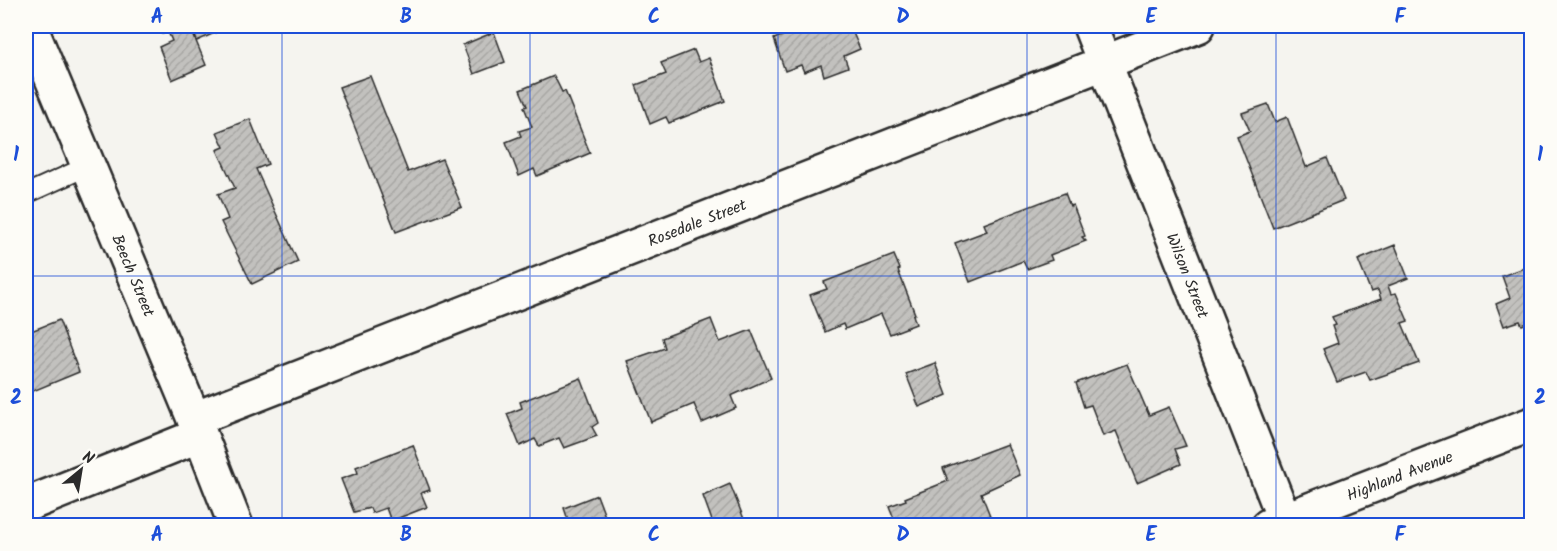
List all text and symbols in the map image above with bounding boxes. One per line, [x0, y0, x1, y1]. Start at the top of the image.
text: A [151, 2, 163, 34]
text: B [400, 2, 412, 34]
text: C [648, 2, 660, 34]
text: D [896, 2, 910, 34]
text: E [1145, 2, 1157, 34]
text: F [1395, 2, 1407, 34]
text: 1 [13, 140, 19, 172]
text: 1 [1537, 140, 1543, 172]
street label: Rosedale Street [644, 193, 751, 254]
street label: Wilson Street [1159, 229, 1215, 323]
street label: Beech Street [104, 231, 161, 322]
text: 2 [10, 383, 22, 415]
text: 2 [1534, 383, 1546, 415]
north arrow [51, 440, 111, 500]
text: N [77, 445, 98, 472]
street label: Highland Avenue [1343, 445, 1457, 508]
text: A [151, 520, 163, 551]
text: B [400, 520, 412, 551]
text: C [648, 520, 660, 551]
text: D [896, 520, 910, 551]
text: E [1145, 520, 1157, 551]
text: F [1395, 520, 1407, 551]

